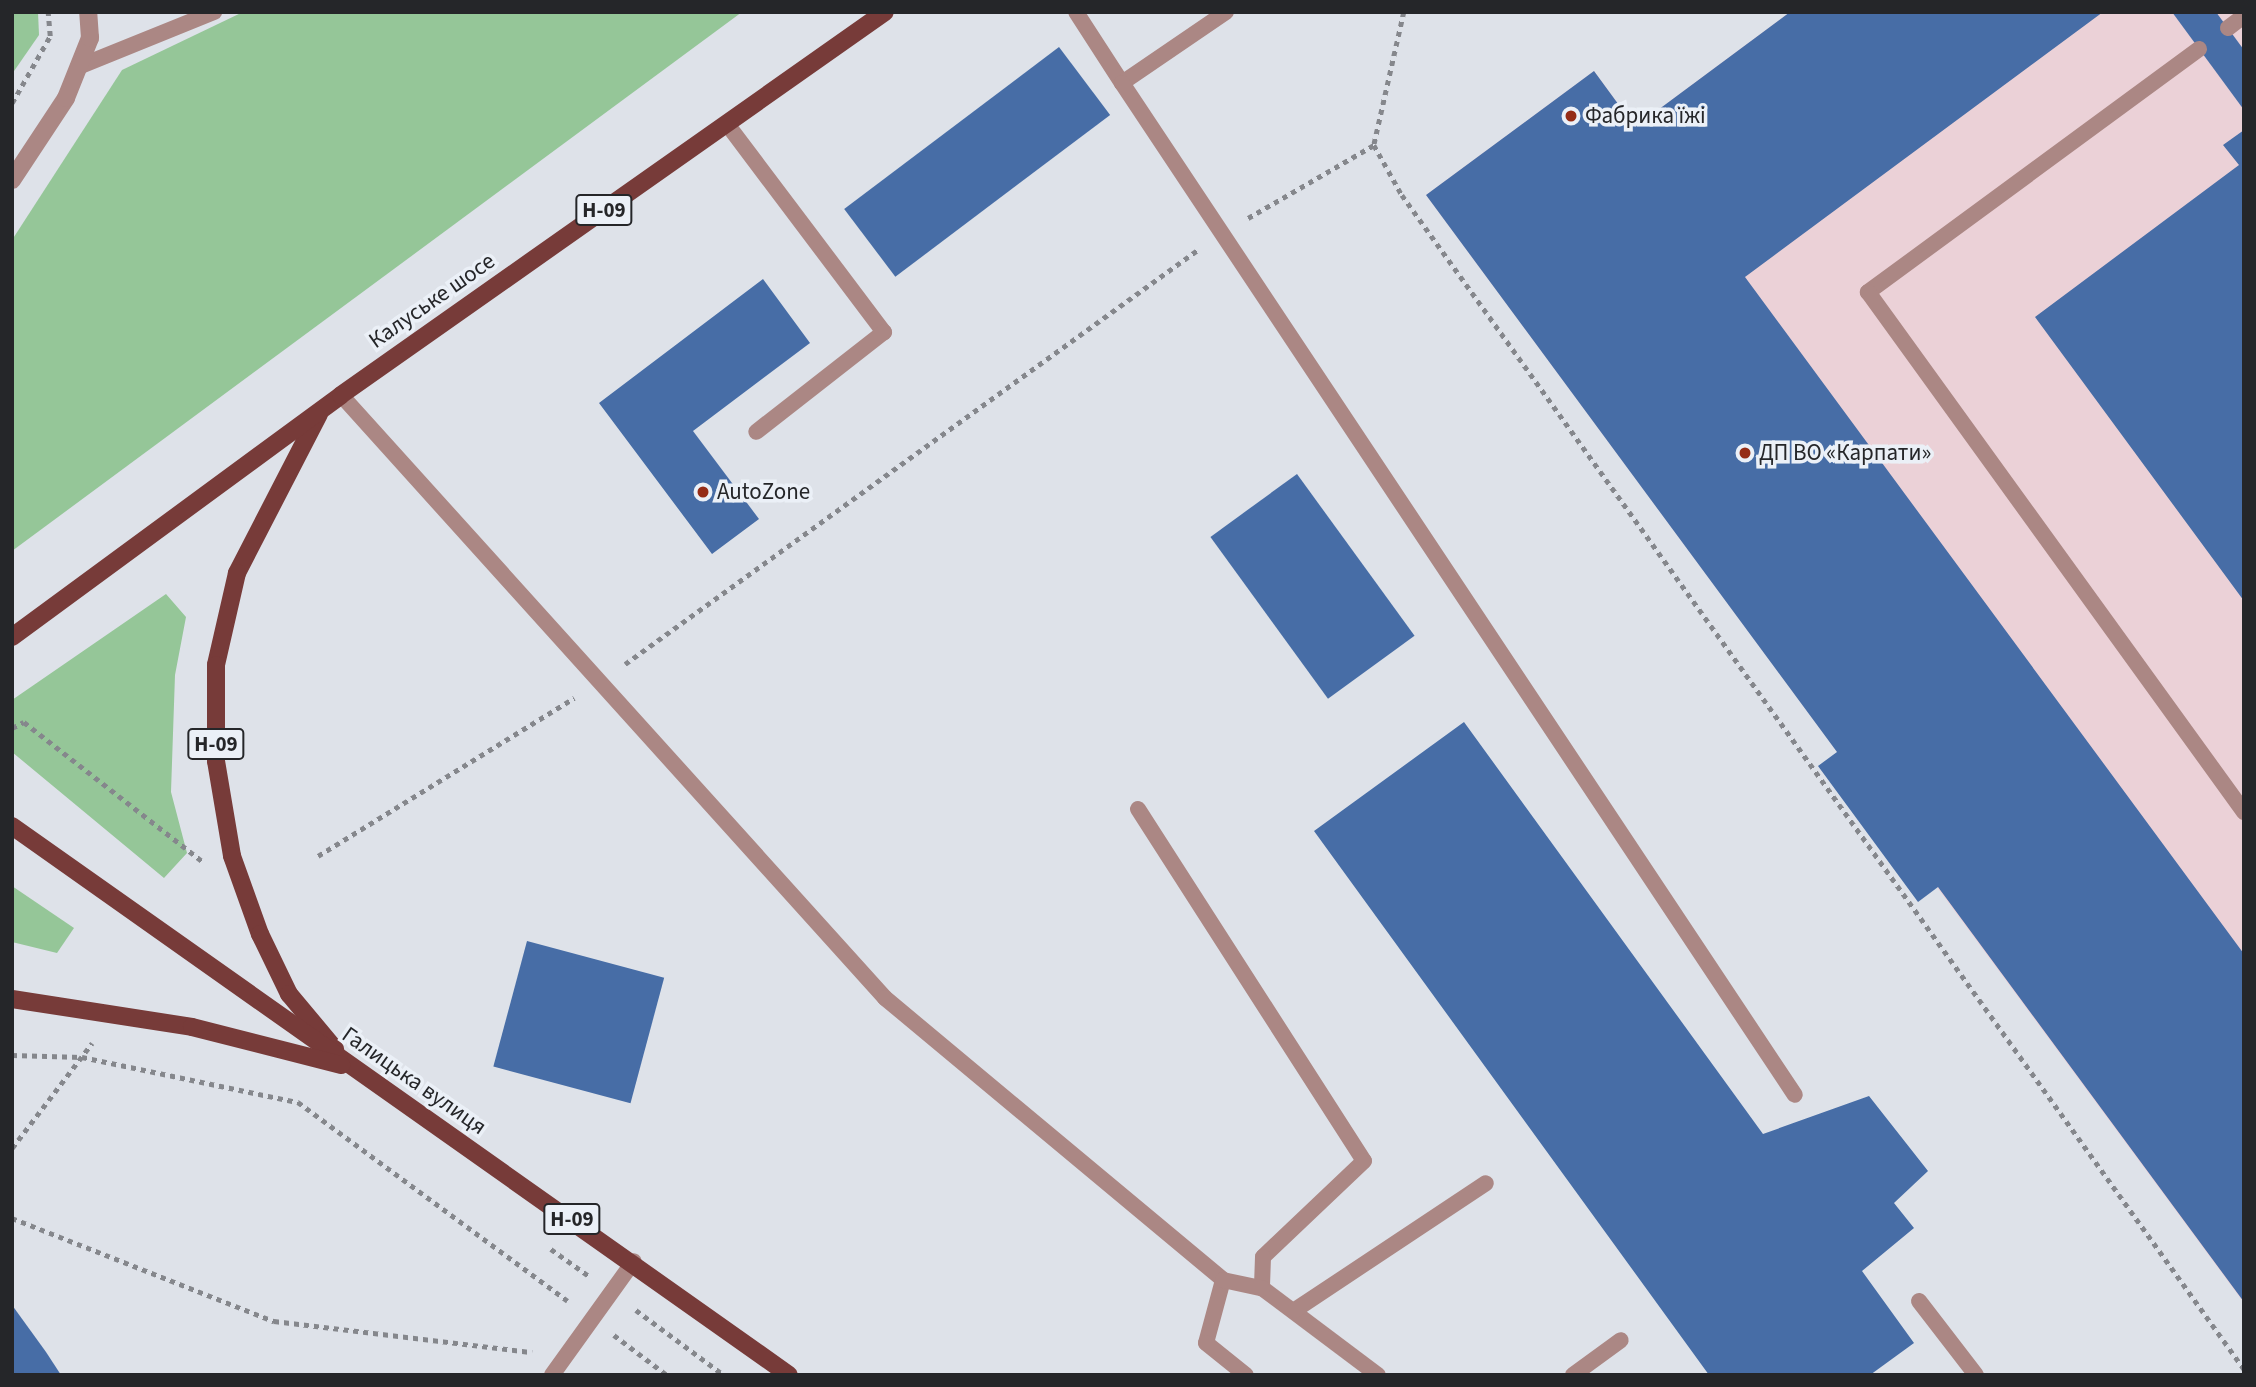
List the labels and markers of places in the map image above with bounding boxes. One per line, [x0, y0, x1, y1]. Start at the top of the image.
place label: Фабрика їжі [1585, 102, 1706, 130]
marker: Фабрика їжі [1563, 108, 1579, 124]
place label: ДП ВО «Карпати» [1759, 439, 1931, 467]
marker: ДП ВО «Карпати» [1737, 445, 1753, 461]
place label: AutoZone [717, 478, 810, 506]
marker: AutoZone [695, 484, 711, 500]

